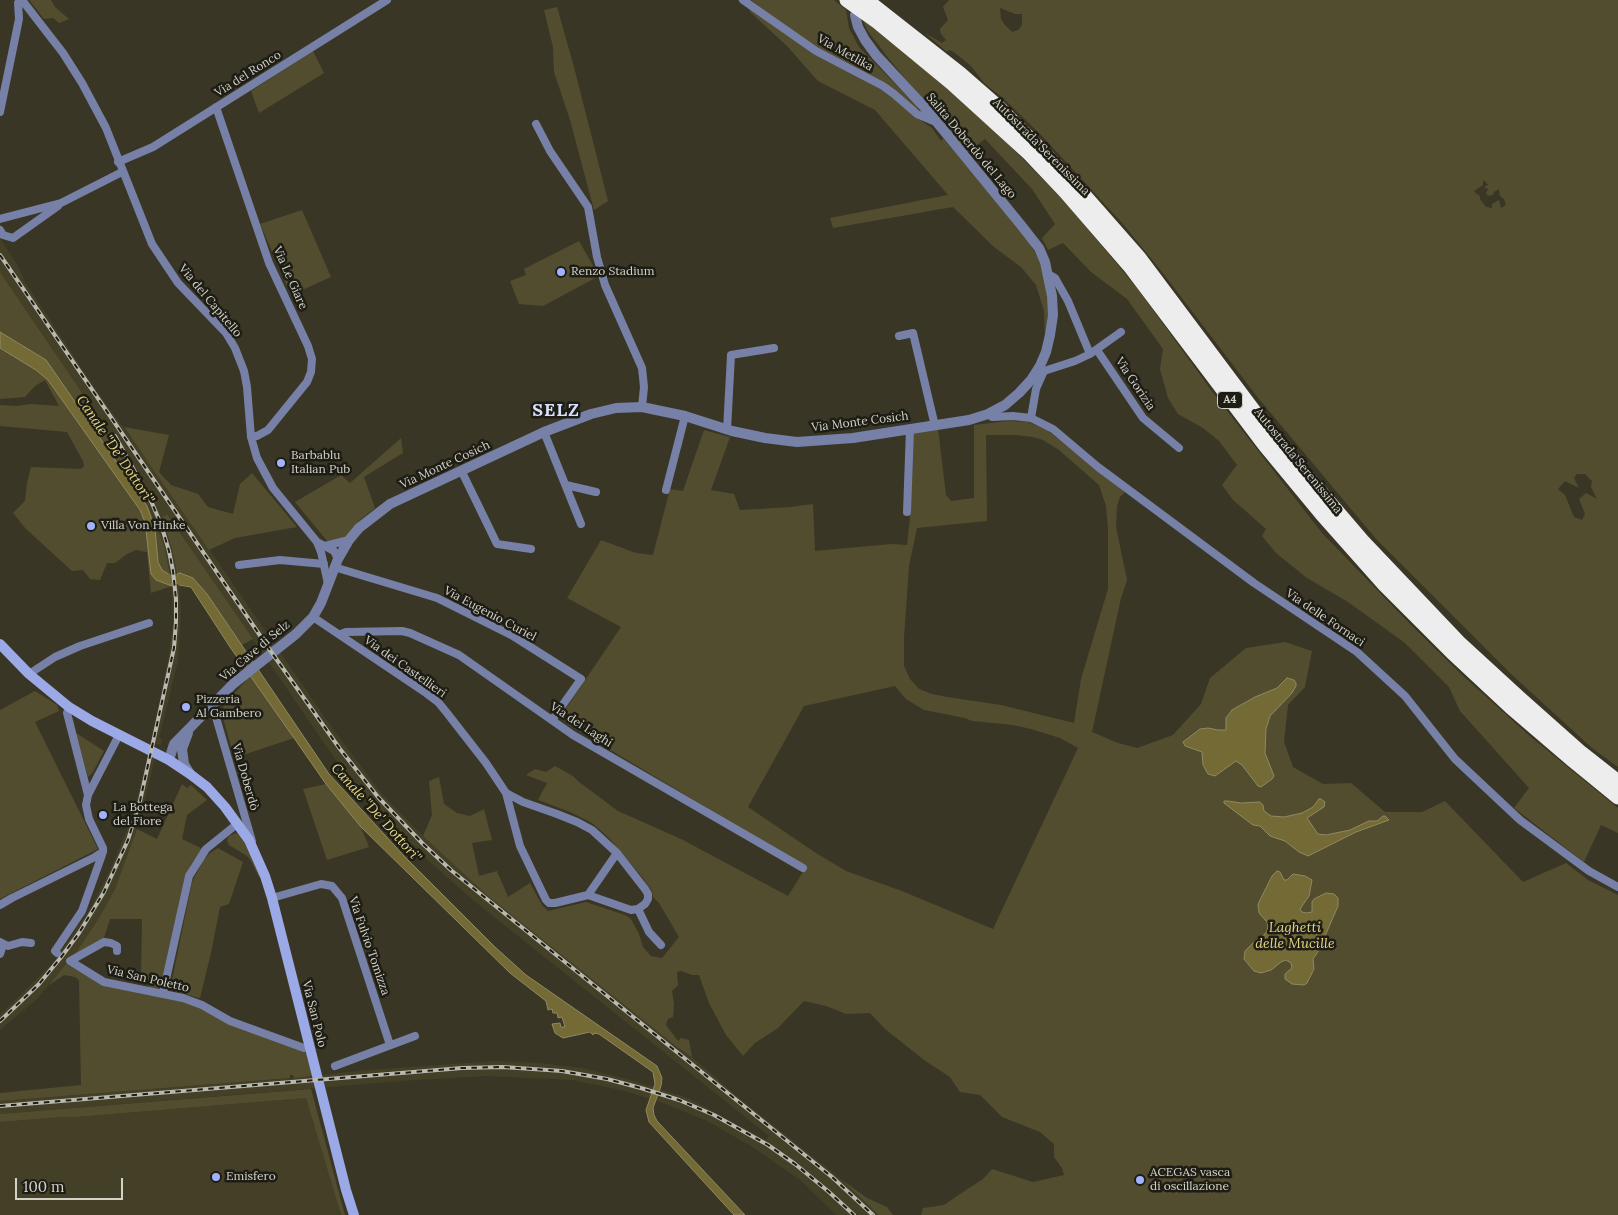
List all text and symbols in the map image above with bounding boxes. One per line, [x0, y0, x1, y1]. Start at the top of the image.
street label: Via Metlika [815, 32, 875, 74]
street label: Via del Ronco [212, 48, 284, 100]
street label: Salita Doberdò del Lago [923, 91, 1019, 201]
street label: Autostrada Serenissima [989, 95, 1093, 199]
street label: Via Le Giare [270, 244, 310, 312]
street label: Via del Capitello [175, 262, 245, 340]
place label: Renzo Stadium [571, 265, 654, 279]
marker: Renzo Stadium [555, 266, 567, 278]
street label: Via Gorizia [1112, 355, 1158, 413]
road number: A4 [1218, 392, 1242, 408]
water label: Canale "De' Dottori" [72, 393, 158, 507]
district label: SELZ [532, 400, 580, 422]
street label: Autostrada Serenissima [1251, 405, 1345, 517]
street label: Via Monte Cosich [811, 409, 909, 435]
street label: Via Monte Cosich [398, 438, 492, 492]
place label: Barbablu Italian Pub [291, 449, 350, 477]
marker: Barbablu Italian Pub [275, 457, 287, 469]
place label: Villa Von Hinke [101, 519, 186, 533]
marker: Villa Von Hinke [85, 520, 97, 532]
street label: Via Eugenio Curiel [441, 584, 539, 644]
street label: Via delle Fornaci [1283, 586, 1367, 650]
street label: Via Cave di Selz [217, 618, 293, 684]
street label: Via dei Castellieri [361, 633, 449, 701]
place label: Pizzeria Al Gambero [196, 693, 262, 721]
street label: Via dei Laghi [547, 700, 615, 750]
marker: Pizzeria Al Gambero [180, 701, 192, 713]
street label: Via Doberdò [229, 742, 261, 812]
water label: Canale "De' Dottori" [327, 760, 425, 866]
place label: La Bottega del Fiore [113, 801, 173, 829]
marker: La Bottega del Fiore [97, 809, 109, 821]
street label: Via Fulvio Tomizza [345, 895, 393, 997]
water label: Laghetti delle Mucille [1255, 920, 1335, 952]
street label: Via San Poletto [105, 963, 191, 995]
street label: Via San Polo [299, 979, 329, 1049]
place label: ACEGAS vasca di oscillazione [1150, 1166, 1230, 1194]
scale bar [18, 1168, 125, 1200]
place label: Emisfero [226, 1170, 276, 1184]
marker: Emisfero [210, 1171, 222, 1183]
marker: ACEGAS vasca di oscillazione [1134, 1174, 1146, 1186]
text: 100 m [23, 1177, 64, 1196]

